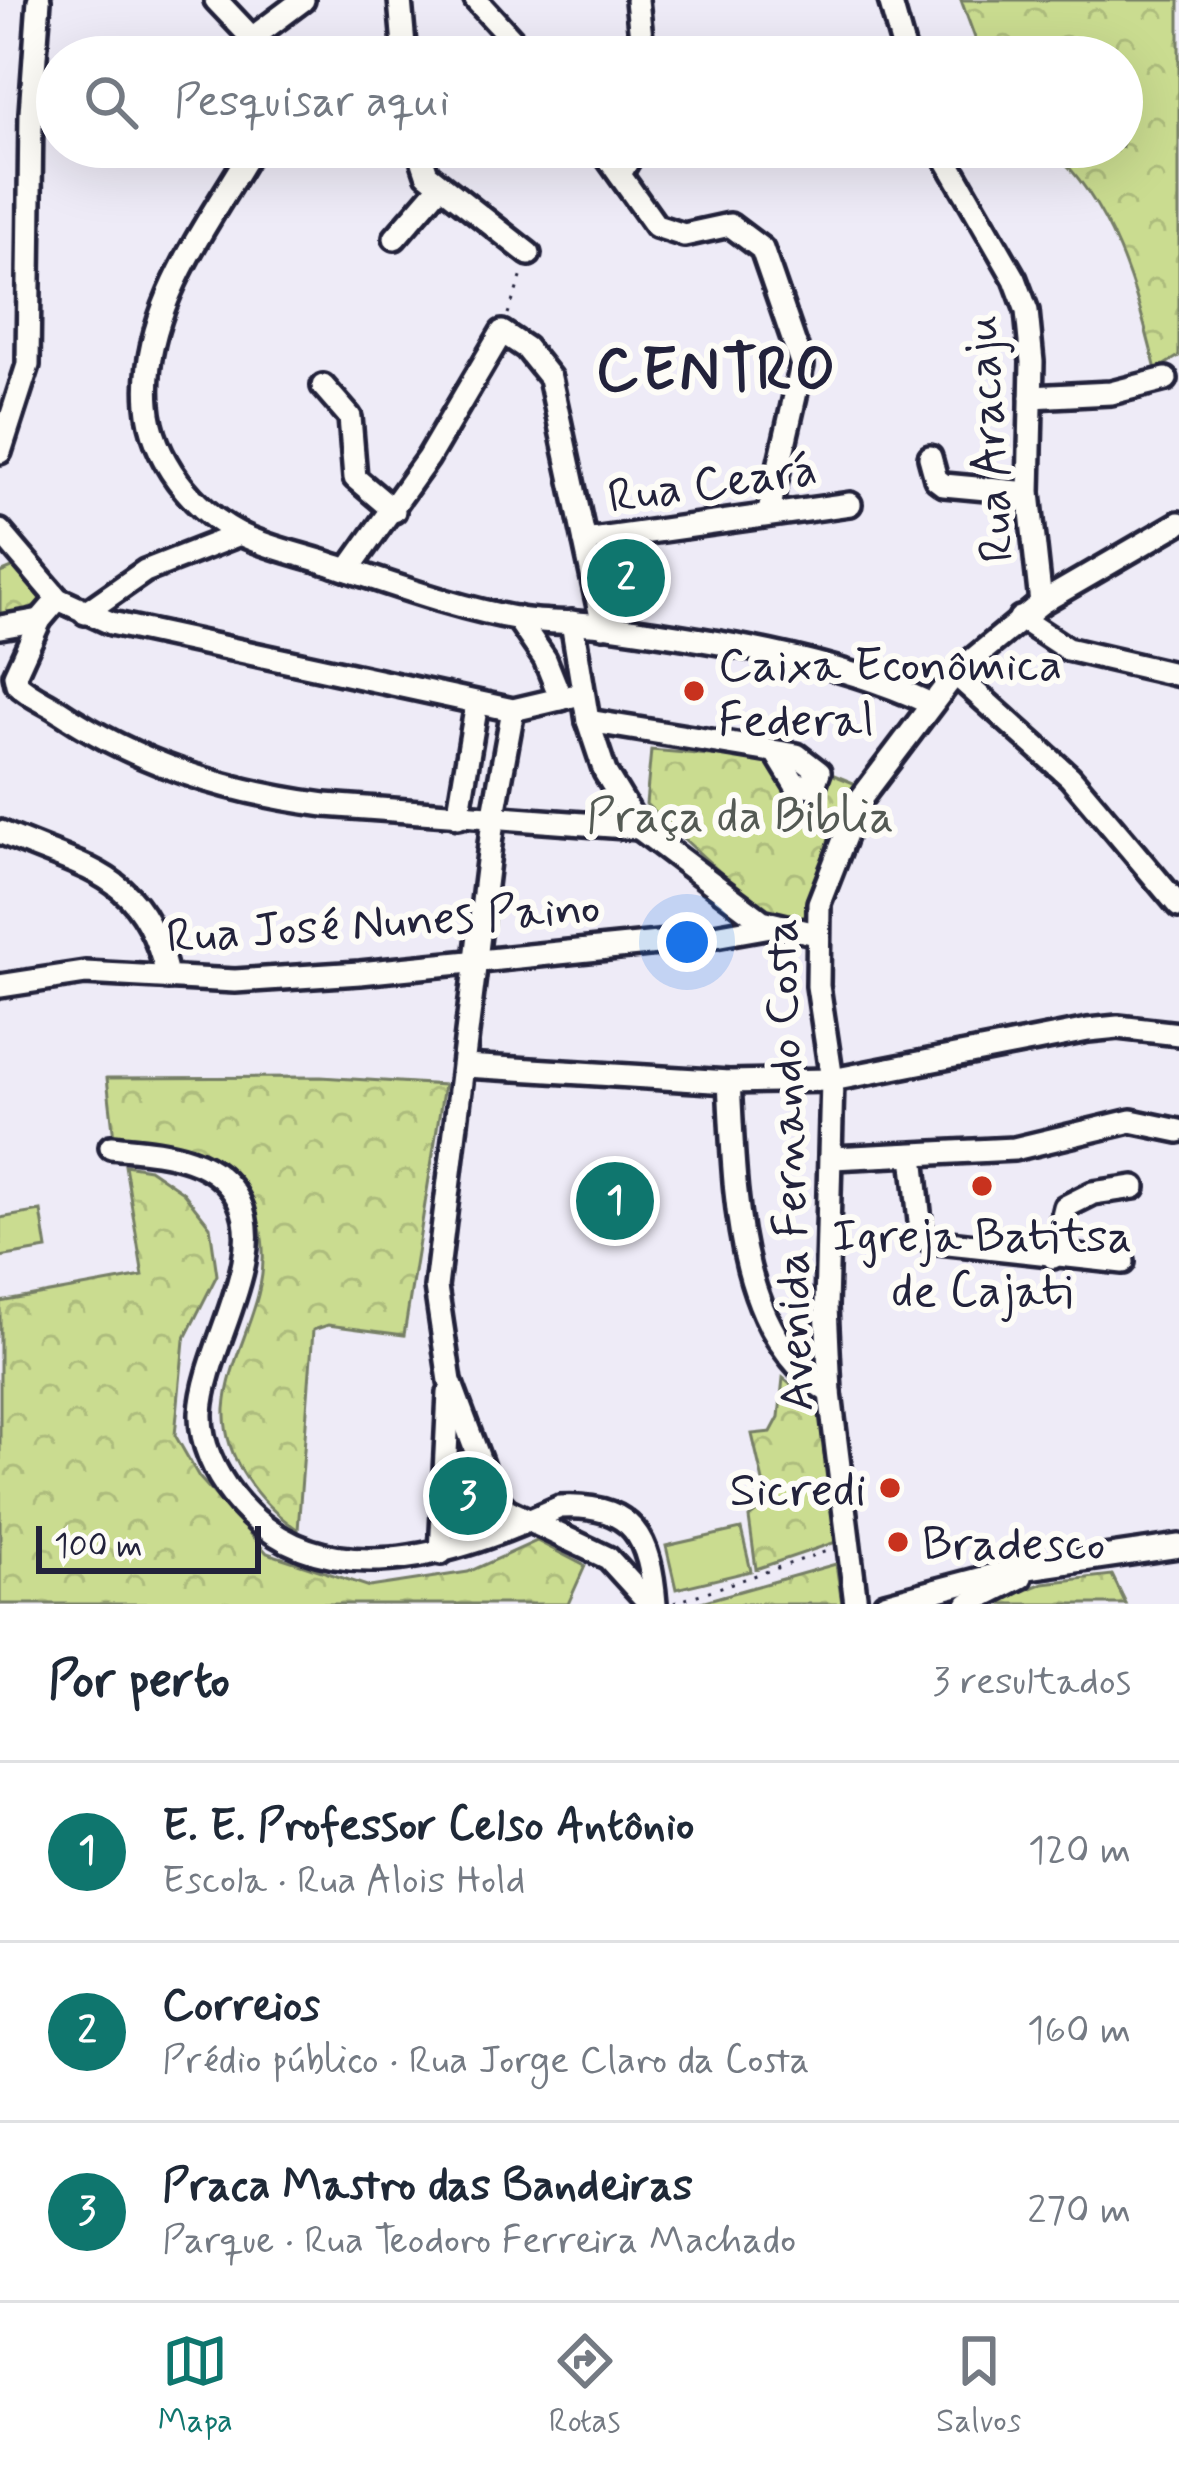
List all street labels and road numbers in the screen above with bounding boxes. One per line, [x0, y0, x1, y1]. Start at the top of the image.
street label: Rua Aracaju [950, 313, 1031, 564]
street label: Rua Ceará [604, 439, 821, 530]
street label: Rua José Nunes Paino [164, 877, 602, 970]
street label: Avenida Fernando Costa [750, 917, 831, 1413]

